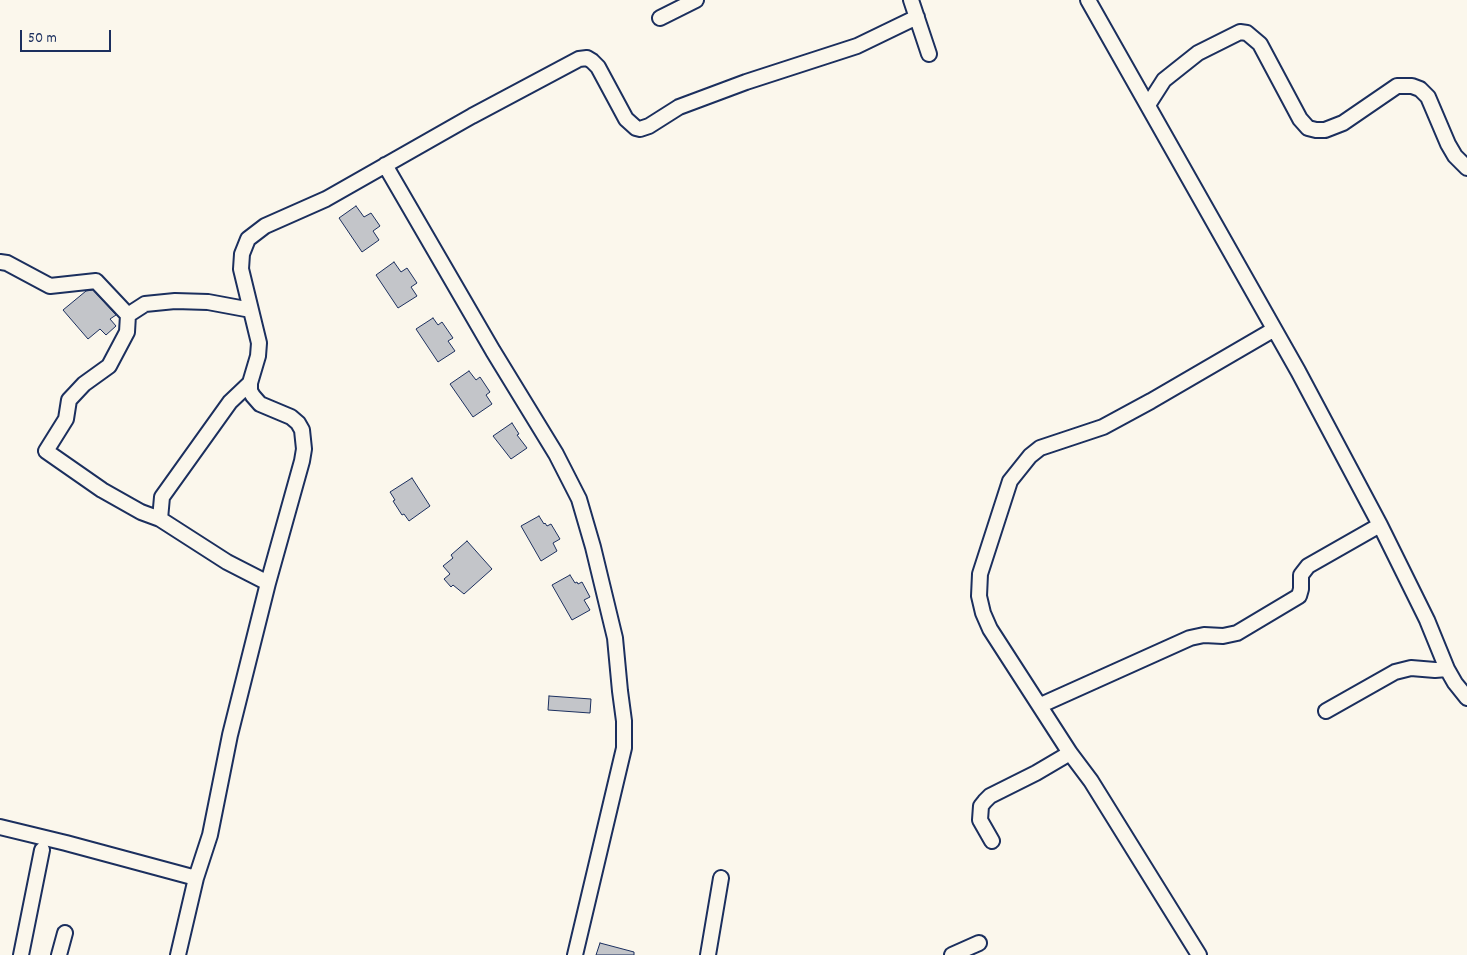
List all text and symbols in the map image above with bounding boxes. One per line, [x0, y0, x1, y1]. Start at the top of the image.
scale bar [22, 20, 114, 52]
text: 50 m [28, 28, 57, 50]

